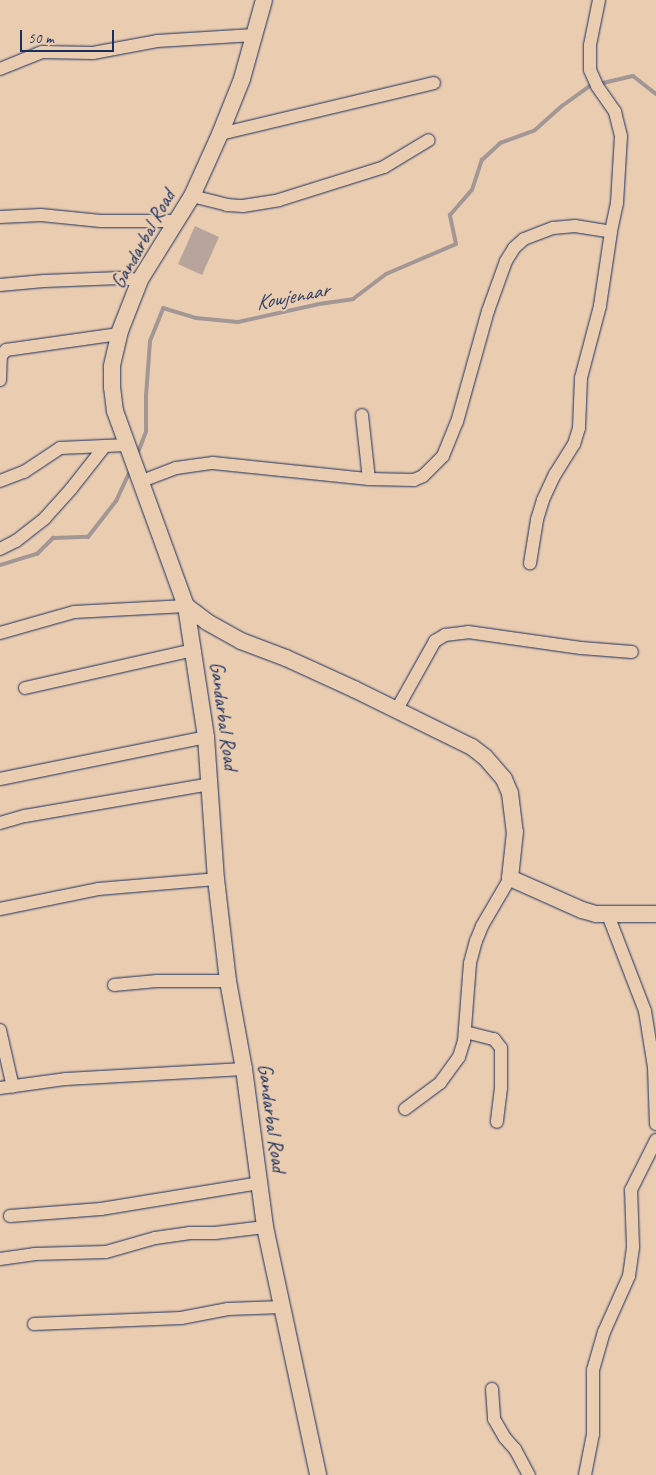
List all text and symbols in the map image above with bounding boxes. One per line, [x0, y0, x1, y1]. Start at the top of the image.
scale bar [22, 20, 116, 52]
text: 50 m [28, 29, 54, 48]
street label: Gandarbal Road [106, 185, 180, 293]
water label: Kowjenaar [254, 277, 330, 315]
street label: Gandarbal Road [205, 660, 243, 772]
street label: Gandarbal Road [253, 1062, 291, 1174]

